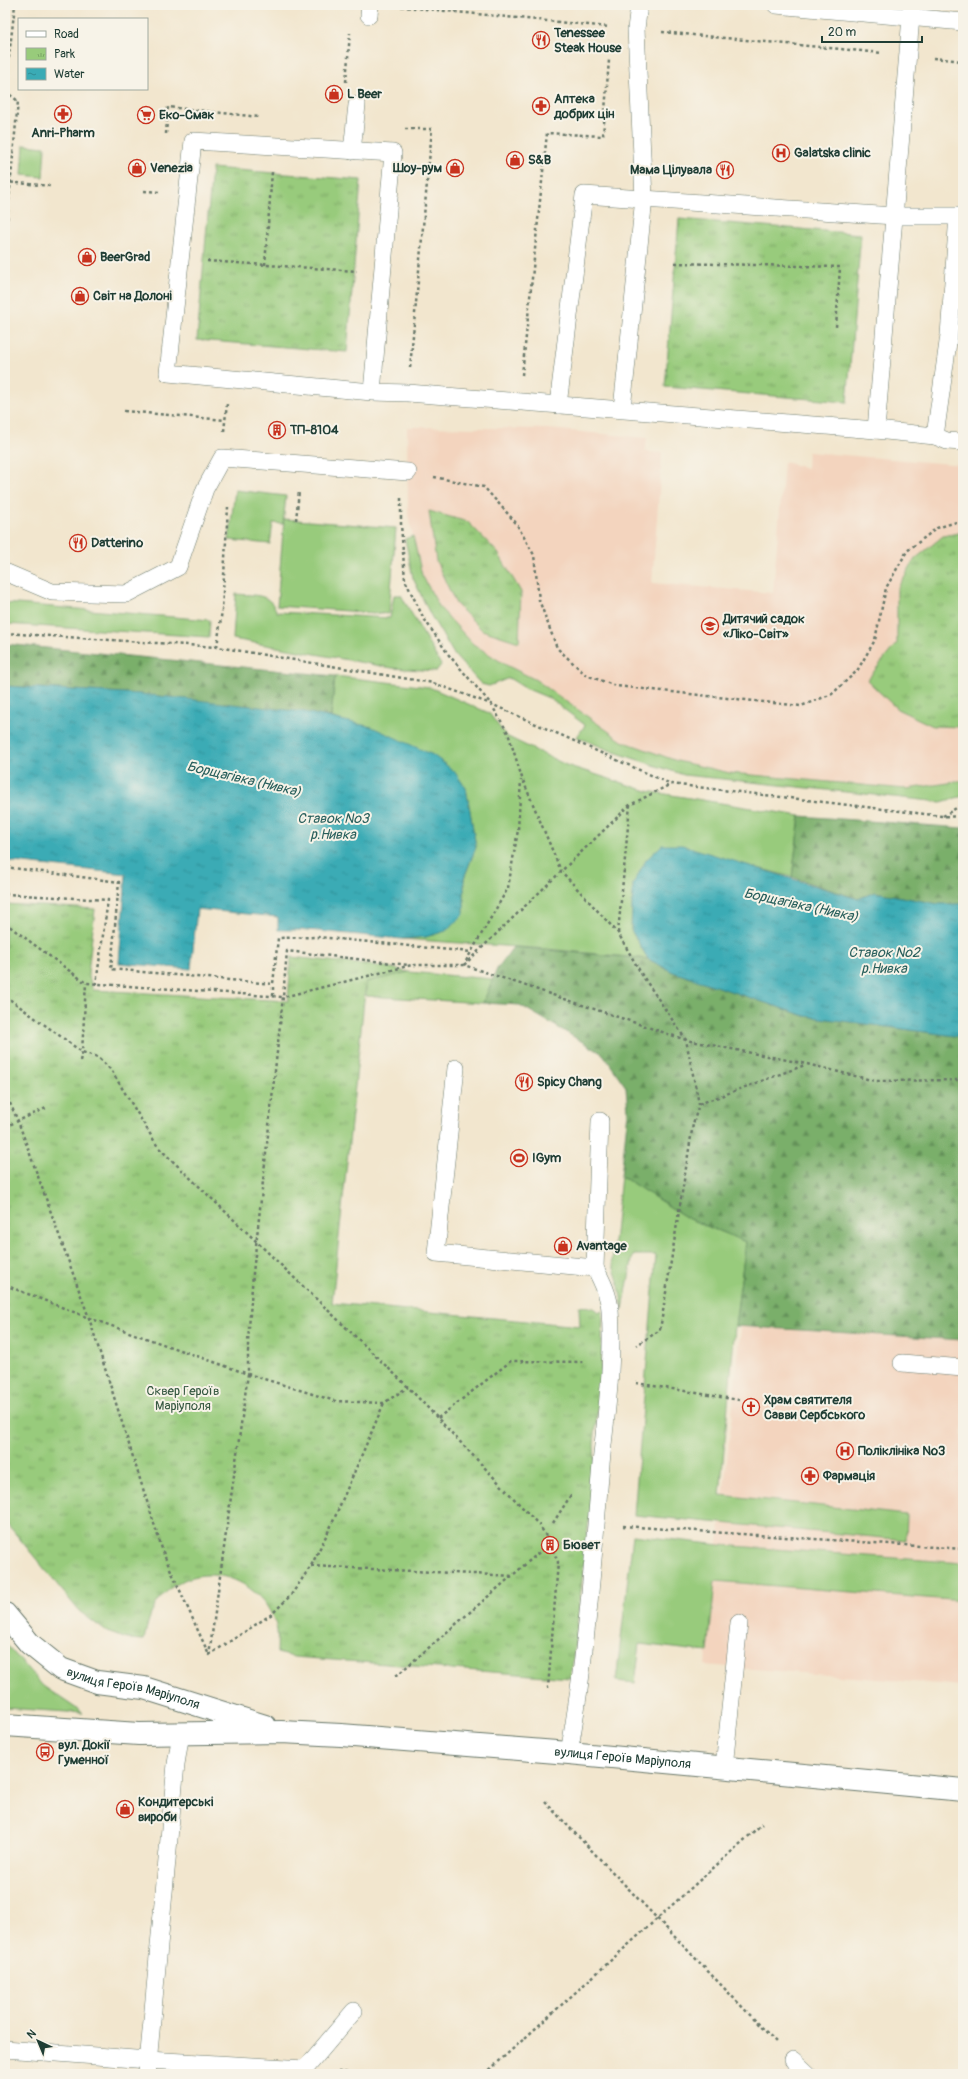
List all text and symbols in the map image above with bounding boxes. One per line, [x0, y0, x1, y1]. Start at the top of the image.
legend [18, 18, 148, 90]
scale bar [822, 18, 922, 44]
place label: Tenessee Steak House [553, 25, 622, 56]
text: 20 m [828, 25, 857, 40]
text: Road [54, 27, 79, 42]
restaurant icon: Tenessee Steak House [531, 30, 551, 50]
text: Park [54, 47, 75, 62]
text: Water [54, 67, 85, 82]
shop icon: L Beer [324, 84, 344, 104]
place label: L Beer [347, 86, 382, 102]
place label: Аптека добрих цін [553, 91, 615, 122]
pharmacy icon: Аптека добрих цін [531, 96, 551, 116]
pharmacy icon: Anri-Pharm [53, 104, 73, 124]
supermarket icon: Еко-Смак [136, 105, 156, 125]
place label: Еко-Смак [159, 107, 215, 123]
place label: Anri-Pharm [31, 125, 95, 141]
hospital icon: Galatska clinic [771, 143, 791, 163]
place label: Galatska clinic [794, 145, 871, 161]
shop icon: S&B [505, 150, 525, 170]
place label: S&B [528, 152, 552, 168]
shop icon: Venezia [127, 158, 147, 178]
shop icon: Шоу-рум [445, 158, 465, 178]
place label: Venezia [150, 160, 193, 176]
place label: Шоу-рум [392, 160, 442, 176]
restaurant icon: Мама Цілувала [715, 160, 735, 180]
place label: Мама Цілувала [630, 162, 712, 178]
shop icon: BeerGrad [77, 247, 97, 267]
place label: BeerGrad [100, 249, 151, 265]
shop icon: Світ на Долоні [70, 286, 90, 306]
place label: Світ на Долоні [93, 288, 173, 304]
building icon: ТП-8104 [267, 420, 287, 440]
place label: ТП-8104 [289, 422, 339, 438]
restaurant icon: Datterino [68, 533, 88, 553]
place label: Datterino [91, 535, 143, 551]
place label: Дитячий садок «Ліко-Світ» [722, 611, 805, 642]
school or university icon: Дитячий садок «Ліко-Світ» [700, 616, 720, 636]
water label: Борщагівка (Нивка) [185, 758, 303, 800]
water label: Ставок №3 р.Нивка [297, 810, 371, 843]
water label: Борщагівка (Нивка) [742, 885, 860, 925]
water label: Ставок №2 р.Нивка [848, 944, 921, 977]
restaurant icon: Spicy Chang [514, 1072, 534, 1092]
place label: Spicy Chang [537, 1074, 602, 1090]
sports icon: IGym [509, 1148, 529, 1168]
place label: IGym [532, 1150, 562, 1166]
shop icon: Avantage [553, 1236, 573, 1256]
place label: Avantage [576, 1238, 627, 1254]
park label: Сквер Героїв Маріуполя [146, 1383, 220, 1414]
place label: Храм святителя Савви Сербського [764, 1392, 865, 1423]
church icon: Храм святителя Савви Сербського [741, 1397, 761, 1417]
hospital icon: Поліклініка №3 [835, 1441, 855, 1461]
place label: Поліклініка №3 [858, 1443, 945, 1459]
pharmacy icon: Фармація [800, 1466, 820, 1486]
place label: Фармація [822, 1468, 875, 1484]
building icon: Бювет [540, 1535, 560, 1555]
place label: Бювет [563, 1537, 601, 1553]
street label: вулиця Героїв Маріуполя [64, 1664, 202, 1713]
place label: вул. Докії Гуменної [58, 1737, 111, 1768]
bus stop icon: вул. Докії Гуменної [35, 1742, 55, 1762]
street label: вулиця Героїв Маріуполя [554, 1744, 692, 1772]
place label: Кондитерські вироби [138, 1794, 214, 1825]
shop icon: Кондитерські вироби [115, 1799, 135, 1819]
north arrow [18, 2021, 58, 2061]
text: N [24, 2027, 39, 2041]

